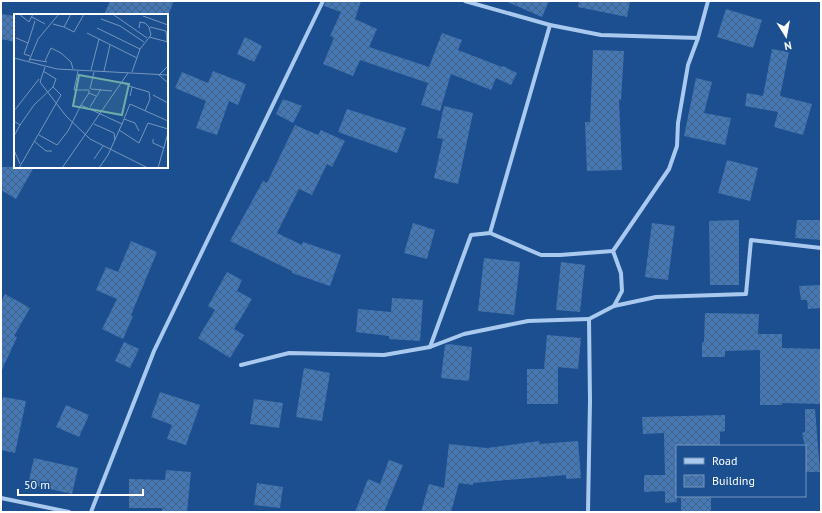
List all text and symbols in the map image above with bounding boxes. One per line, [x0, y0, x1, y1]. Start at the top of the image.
inset map [14, 14, 168, 168]
north arrow [766, 16, 806, 56]
text: N [783, 38, 793, 53]
legend [676, 445, 806, 497]
text: Road [712, 453, 737, 468]
scale bar [18, 471, 143, 497]
text: Building [712, 473, 755, 488]
text: 50 m [24, 477, 50, 492]

